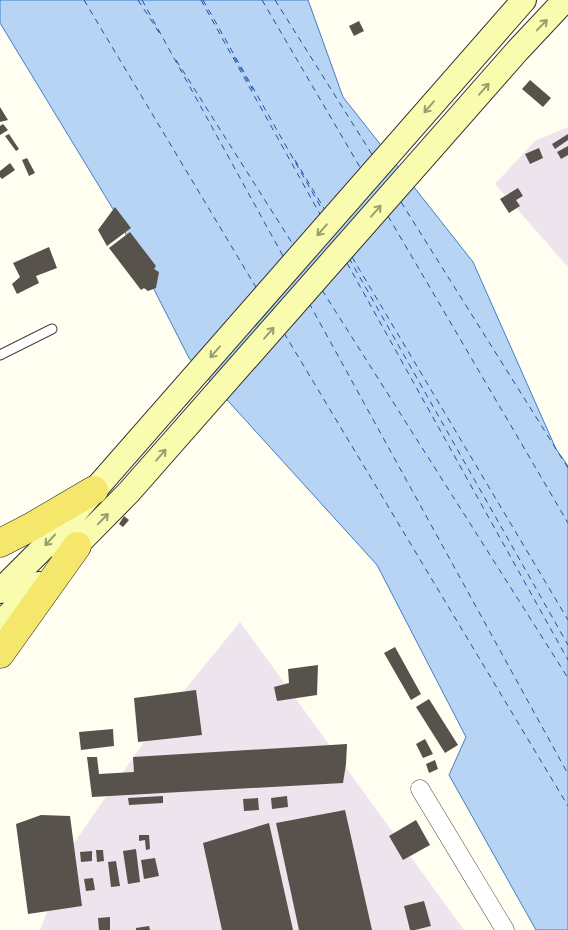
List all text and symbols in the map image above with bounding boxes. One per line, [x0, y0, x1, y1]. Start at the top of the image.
one-way arrow [536, 18, 548, 31]
one-way arrow [478, 83, 489, 96]
one-way arrow [423, 101, 435, 114]
one-way arrow [370, 205, 382, 218]
one-way arrow [316, 223, 328, 236]
one-way arrow [263, 327, 275, 340]
one-way arrow [210, 345, 221, 358]
one-way arrow [156, 449, 167, 462]
one-way arrow [97, 512, 109, 525]
one-way arrow [44, 533, 56, 546]

